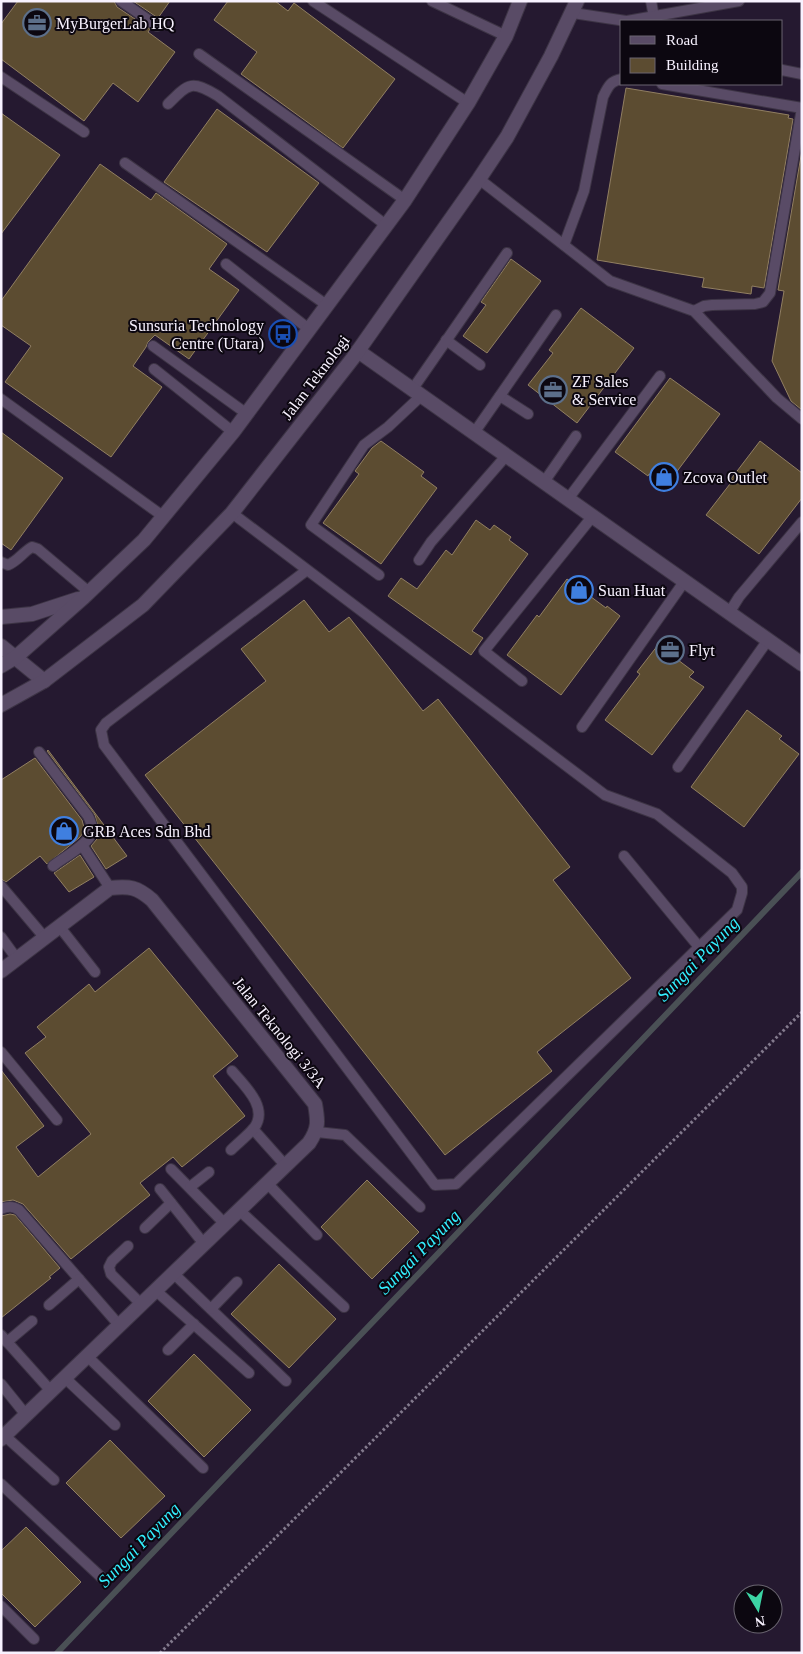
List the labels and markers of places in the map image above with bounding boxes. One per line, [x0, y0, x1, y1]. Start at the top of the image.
office icon: MyBurgerLab HQ [22, 8, 52, 38]
place label: MyBurgerLab HQ [56, 15, 175, 33]
place label: Sunsuria Technology Centre (Utara) [129, 317, 264, 353]
bus stop icon: Sunsuria Technology Centre (Utara) [268, 319, 298, 349]
place label: ZF Sales & Service [572, 373, 636, 408]
office icon: ZF Sales & Service [538, 375, 568, 405]
shop icon: Zcova Outlet [649, 462, 679, 492]
place label: Zcova Outlet [683, 469, 768, 486]
shop icon: Suan Huat [564, 575, 594, 605]
place label: Suan Huat [598, 582, 666, 599]
office icon: Flyt [655, 635, 685, 665]
place label: Flyt [689, 642, 715, 660]
shop icon: GRB Aces Sdn Bhd [49, 816, 79, 846]
place label: GRB Aces Sdn Bhd [83, 823, 211, 840]

